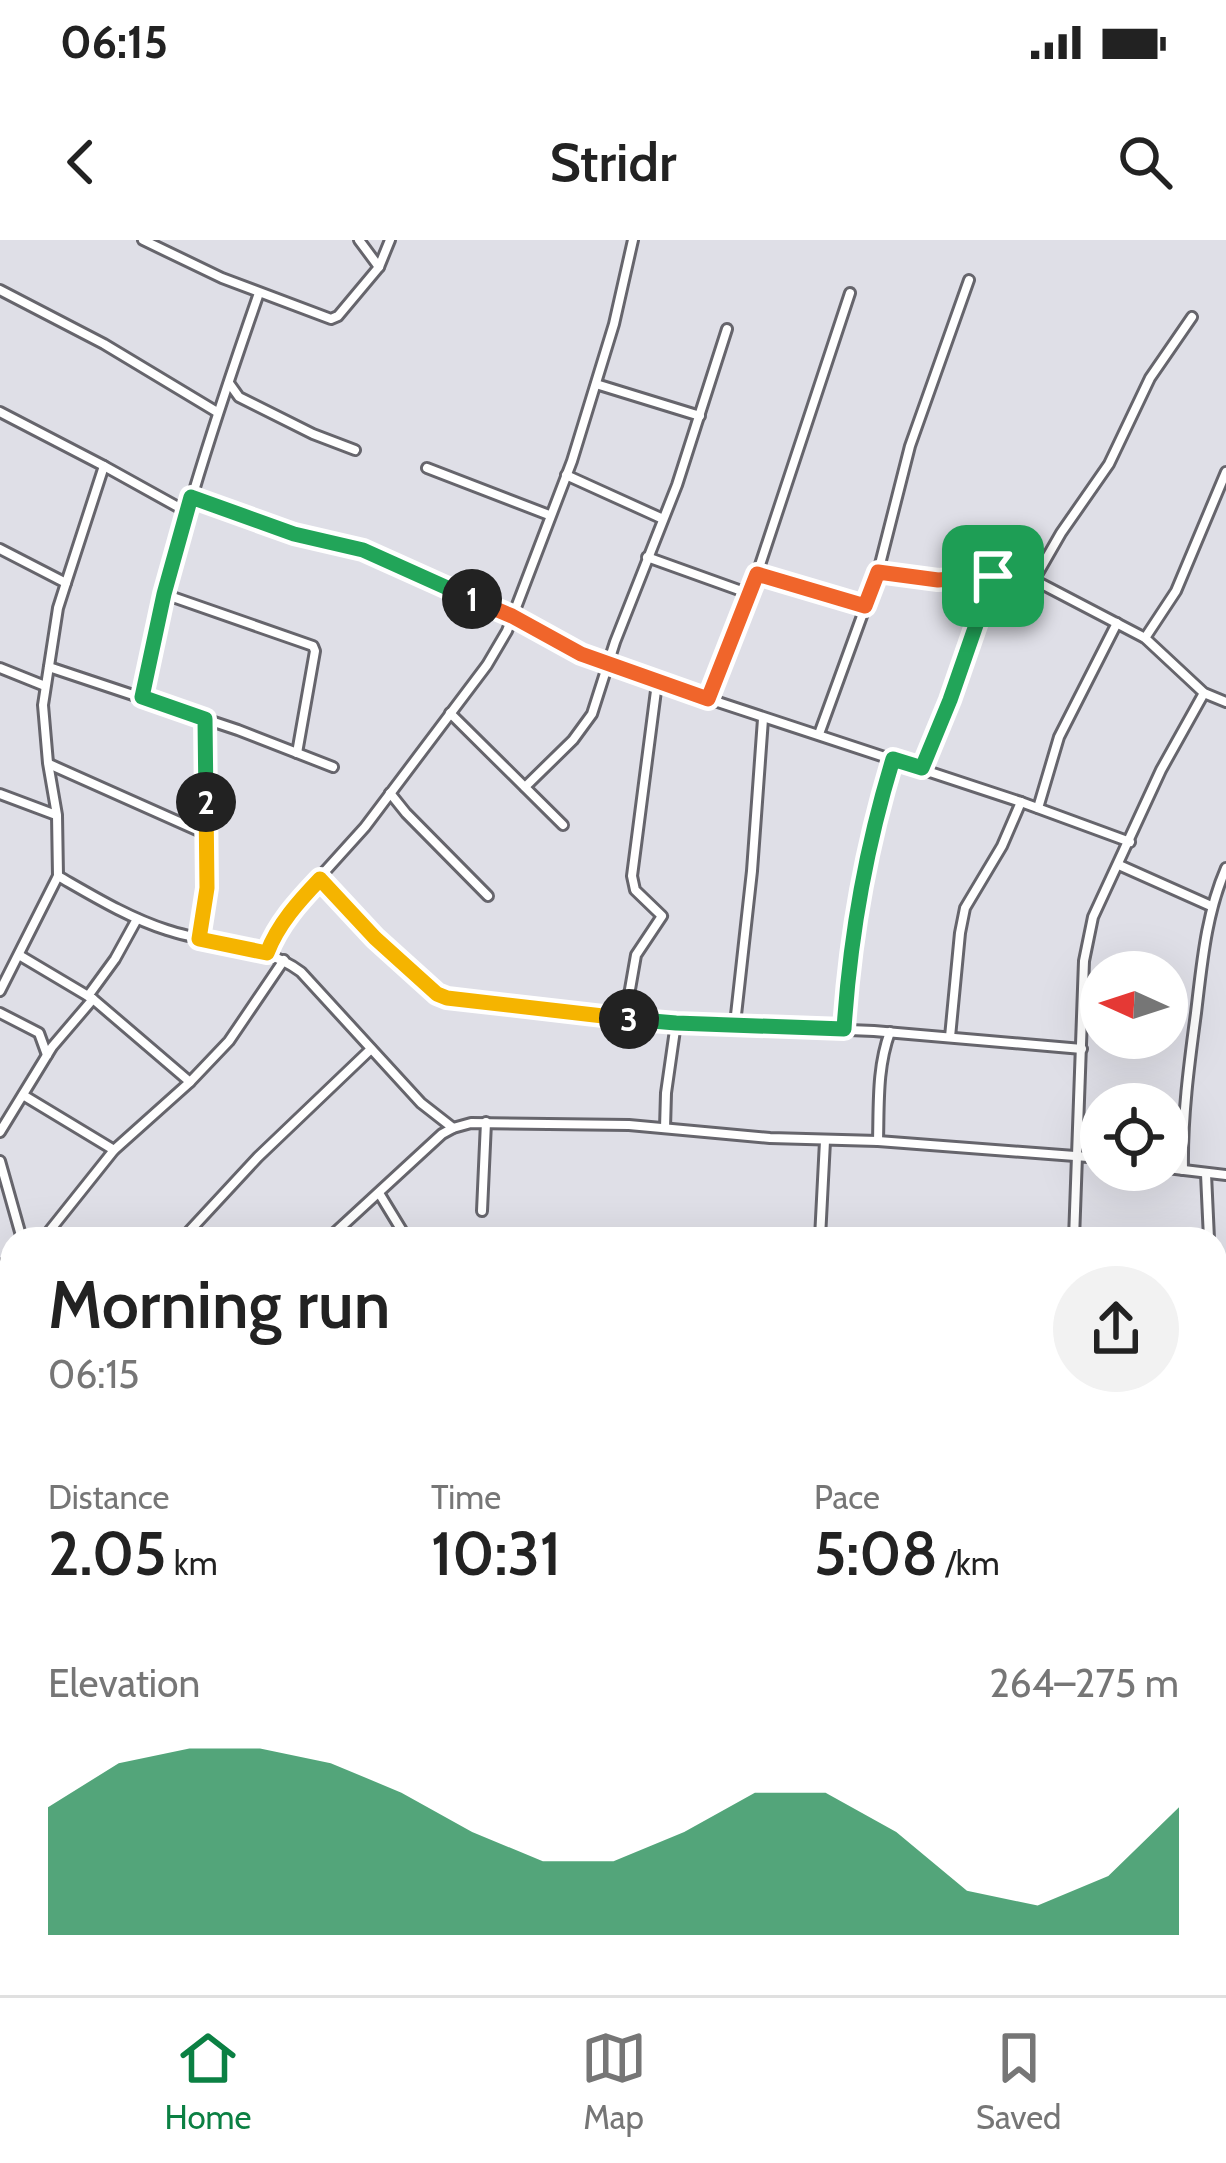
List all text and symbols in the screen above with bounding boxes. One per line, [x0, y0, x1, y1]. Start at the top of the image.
text: 06:15 [60, 15, 168, 69]
icon: back [48, 129, 114, 195]
text: Stridr [549, 129, 677, 195]
icon: search [1112, 129, 1178, 195]
pin [942, 525, 1044, 627]
icon: arrive [960, 543, 1026, 609]
pin: 1 [442, 569, 502, 629]
text: 1 [466, 579, 478, 619]
pin: 2 [176, 772, 236, 832]
text: 2 [197, 782, 215, 822]
north arrow [1080, 951, 1188, 1059]
map controls [1080, 951, 1188, 1191]
pin: 3 [599, 989, 659, 1049]
text: 3 [620, 999, 638, 1039]
button: locate [1080, 1083, 1188, 1191]
text: Morning run [48, 1264, 390, 1345]
button: share [1053, 1266, 1179, 1392]
text: 06:15 [48, 1350, 139, 1398]
text: Distance [48, 1477, 169, 1517]
text: Time [431, 1477, 501, 1517]
text: Pace [814, 1477, 880, 1517]
text: 2.05 [48, 1517, 166, 1590]
text: 10:31 [431, 1517, 561, 1590]
text: 5:08 [814, 1517, 938, 1590]
text: km [166, 1543, 218, 1583]
text: /km [938, 1543, 1000, 1583]
text: Elevation [48, 1659, 200, 1707]
text: 264–275 m [989, 1659, 1179, 1707]
tab: Home [165, 2025, 251, 2137]
tab: Map [581, 2025, 647, 2137]
tab: Saved [976, 2025, 1061, 2137]

